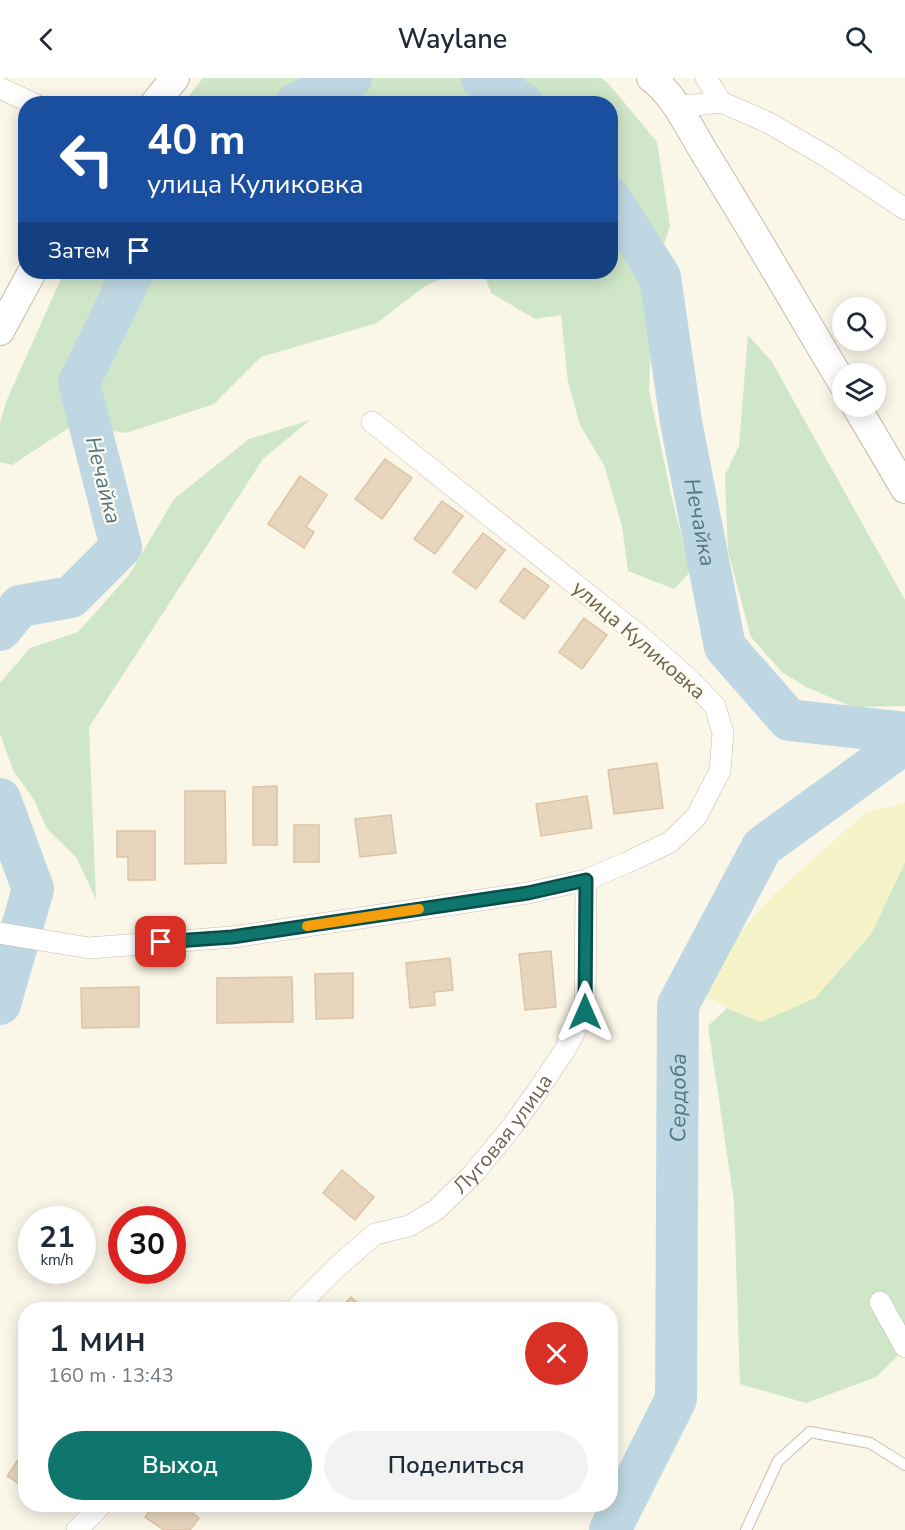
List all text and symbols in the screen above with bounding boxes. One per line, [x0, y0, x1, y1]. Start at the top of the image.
text: Waylane [398, 21, 507, 58]
icon: back [30, 23, 63, 56]
icon: search [842, 23, 875, 56]
text: 40 m [147, 112, 246, 169]
icon: left [48, 120, 126, 198]
text: улица Куликовка [147, 166, 364, 203]
icon: arrive [122, 234, 155, 267]
text: Затем [48, 236, 110, 266]
map controls [832, 297, 886, 417]
button: search [832, 297, 886, 351]
button: layers [832, 363, 886, 417]
water label: Нечайка [78, 433, 128, 527]
water label: Нечайка [676, 476, 723, 569]
street label: улица Куликовка [566, 574, 712, 706]
pin [135, 916, 186, 967]
icon: arrive [144, 925, 177, 958]
position arrow [553, 980, 617, 1044]
water label: Сердоба [663, 1053, 694, 1142]
street label: Луговая улица [447, 1068, 559, 1200]
speed limit sign: 30 [108, 1206, 186, 1284]
text: 21 [39, 1217, 75, 1258]
text: km/h [40, 1250, 74, 1270]
text: 1 мин [48, 1315, 146, 1364]
button: close [525, 1322, 588, 1385]
text: 160 m · 13:43 [48, 1362, 174, 1389]
button: Выход [48, 1431, 312, 1500]
button: Поделиться [324, 1431, 588, 1500]

